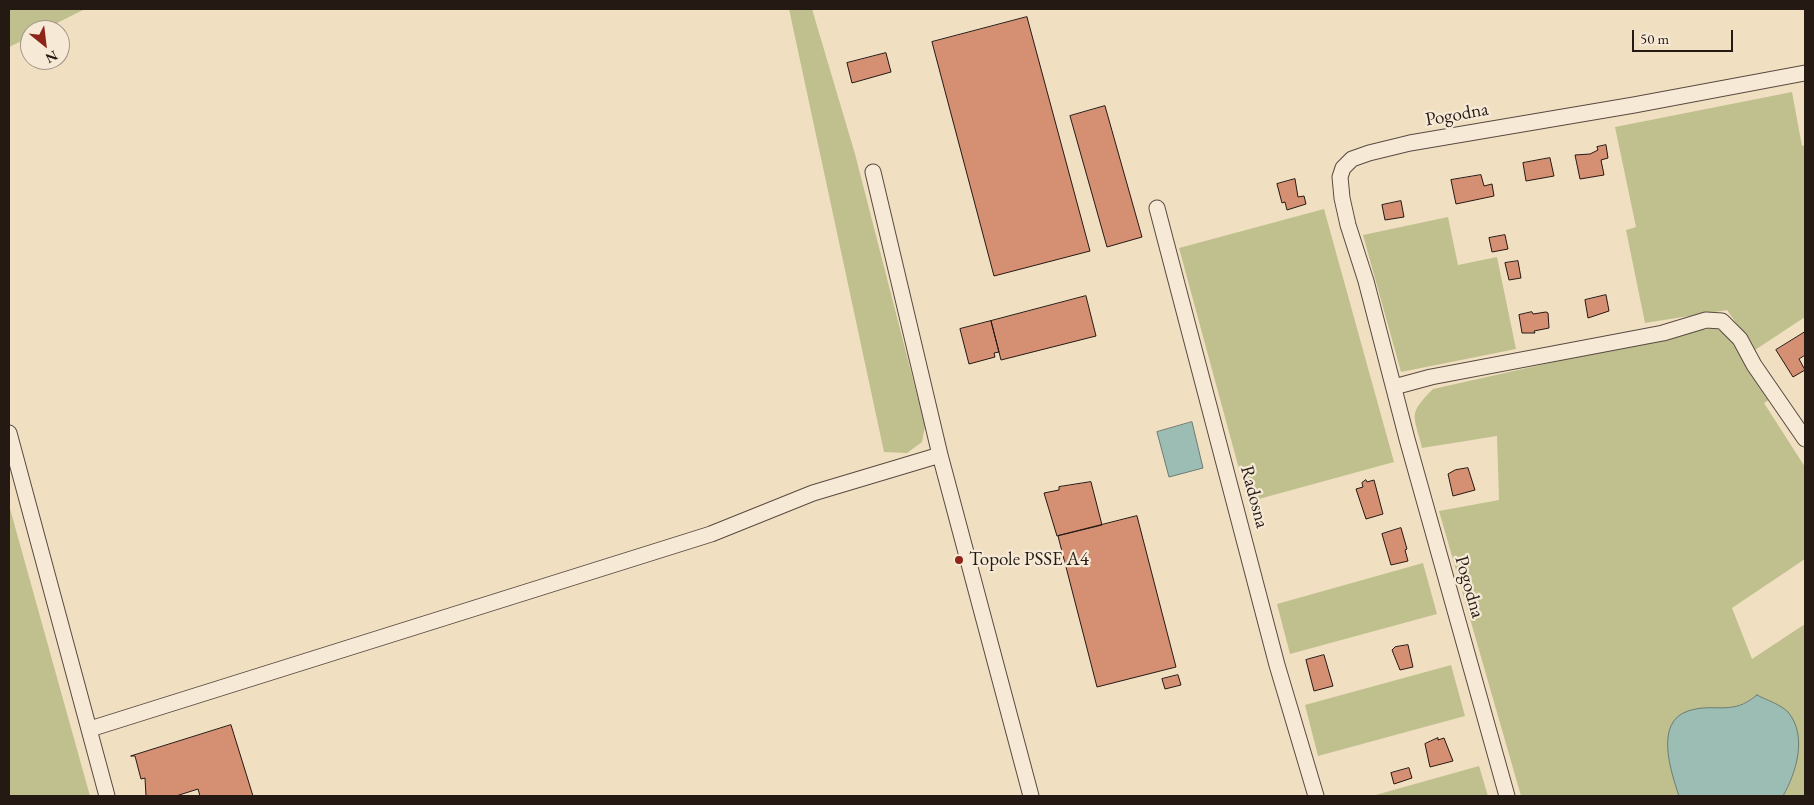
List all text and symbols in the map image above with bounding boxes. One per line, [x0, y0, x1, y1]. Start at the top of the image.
north arrow [20, 20, 70, 70]
scale bar [1634, 20, 1735, 52]
text: 50 m [1640, 29, 1669, 48]
text: N [42, 47, 61, 68]
street label: Pogodna [1424, 98, 1490, 132]
street label: Radosna [1235, 463, 1273, 531]
place label: Topole PSSE A4 [969, 549, 1089, 571]
street label: Pogodna [1449, 553, 1489, 621]
marker: Topole PSSE A4 [953, 554, 965, 566]

